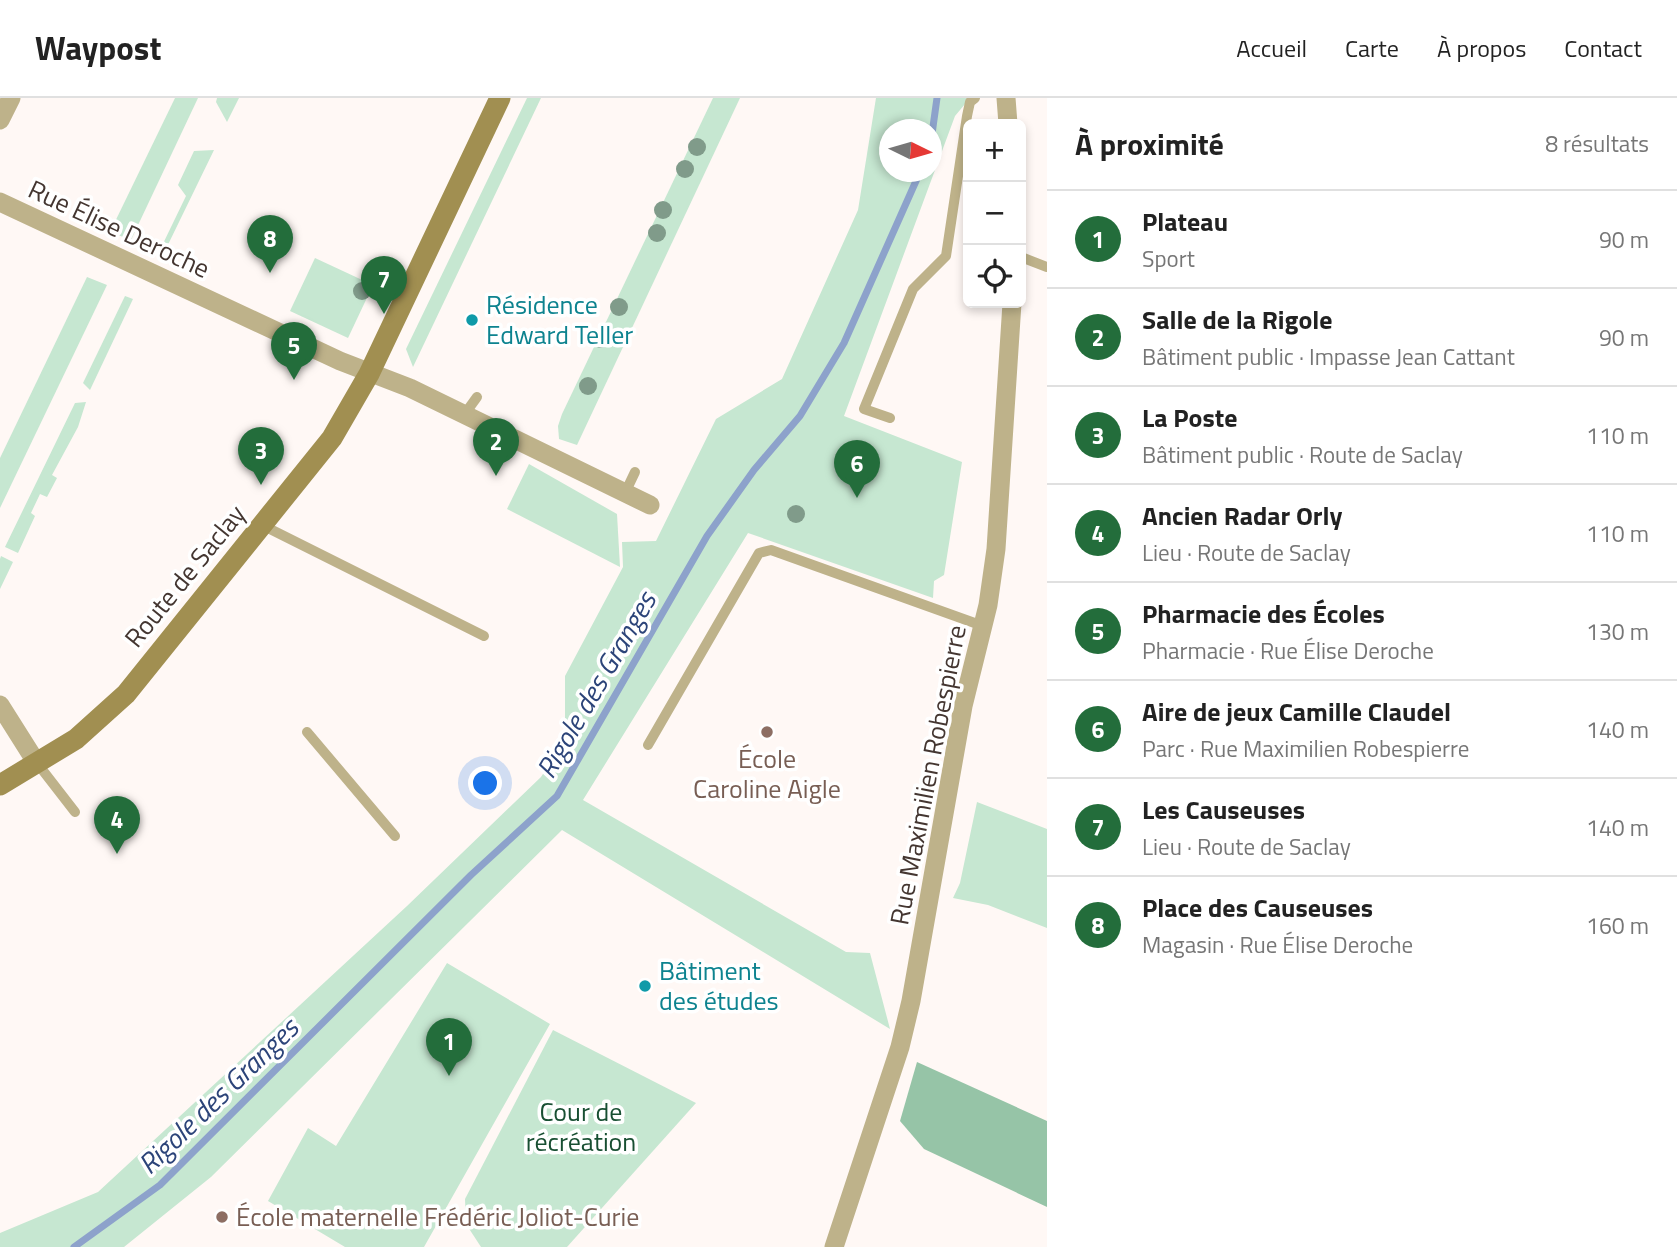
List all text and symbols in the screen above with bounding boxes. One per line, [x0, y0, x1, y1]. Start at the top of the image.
text: Waypost [35, 23, 161, 73]
text: Accueil [1236, 30, 1307, 66]
text: Carte [1345, 30, 1399, 66]
text: À propos [1437, 30, 1526, 66]
text: Contact [1564, 30, 1642, 66]
north arrow [879, 119, 942, 182]
map controls [963, 119, 1026, 308]
button: + [963, 119, 1026, 182]
text: À proximité [1075, 121, 1224, 167]
text: 8 résultats [1545, 126, 1649, 161]
street label: Rue Élise Deroche [22, 169, 216, 288]
button: − [963, 182, 1026, 245]
text: Plateau [1142, 202, 1228, 241]
pin: 8 [247, 215, 293, 273]
text: 1 [1092, 222, 1104, 257]
text: 90 m [1599, 222, 1649, 257]
text: Sport [1142, 241, 1195, 276]
button: locate [963, 245, 1026, 308]
pin: 7 [361, 256, 407, 314]
place label: Résidence Edward Teller [486, 285, 633, 354]
text: Salle de la Rigole [1142, 300, 1333, 339]
marker: Résidence Edward Teller [464, 312, 480, 328]
text: 2 [1092, 320, 1104, 355]
text: 90 m [1599, 320, 1649, 355]
pin: 5 [271, 322, 317, 380]
text: Bâtiment public · Impasse Jean Cattant [1142, 339, 1515, 374]
text: La Poste [1142, 398, 1237, 437]
pin: 2 [473, 418, 519, 476]
text: 3 [1092, 418, 1104, 453]
text: 110 m [1586, 418, 1649, 453]
pin: 3 [238, 427, 284, 485]
text: Bâtiment public · Route de Saclay [1142, 437, 1463, 472]
pin: 6 [834, 440, 880, 498]
street label: Route de Saclay [115, 496, 254, 655]
text: Ancien Radar Orly [1142, 496, 1343, 535]
text: 4 [1092, 516, 1104, 551]
text: 110 m [1586, 516, 1649, 551]
text: Lieu · Route de Saclay [1142, 535, 1351, 570]
water label: Rigole des Granges [525, 582, 667, 786]
text: Pharmacie des Écoles [1142, 594, 1385, 633]
text: 5 [1092, 614, 1104, 649]
text: 130 m [1586, 614, 1649, 649]
street label: Rue Maximilien Robespierre [879, 622, 976, 928]
text: Pharmacie · Rue Élise Deroche [1142, 633, 1434, 668]
text: Aire de jeux Camille Claudel [1142, 692, 1451, 731]
text: 6 [1092, 712, 1104, 747]
text: 140 m [1586, 712, 1649, 747]
marker: École Caroline Aigle [759, 724, 775, 740]
text: Parc · Rue Maximilien Robespierre [1142, 731, 1469, 766]
place label: École Caroline Aigle [693, 739, 841, 808]
your location [468, 766, 502, 800]
text: Les Causeuses [1142, 790, 1305, 829]
pin: 4 [94, 796, 140, 854]
text: 7 [1092, 810, 1104, 845]
text: 140 m [1586, 810, 1649, 845]
text: Lieu · Route de Saclay [1142, 829, 1351, 864]
text: Place des Causeuses [1142, 888, 1373, 927]
text: 8 [1092, 908, 1104, 943]
text: 160 m [1586, 908, 1649, 943]
text: Magasin · Rue Élise Deroche [1142, 927, 1413, 962]
place label: Bâtiment des études [659, 951, 779, 1020]
marker: Bâtiment des études [637, 978, 653, 994]
water label: Rigole des Granges [127, 1006, 309, 1184]
pin: 1 [426, 1018, 472, 1076]
park label: Cour de récréation [526, 1092, 636, 1161]
place label: École maternelle Frédéric Joliot-Curie [236, 1197, 639, 1236]
marker: École maternelle Frédéric Joliot-Curie [214, 1209, 230, 1225]

